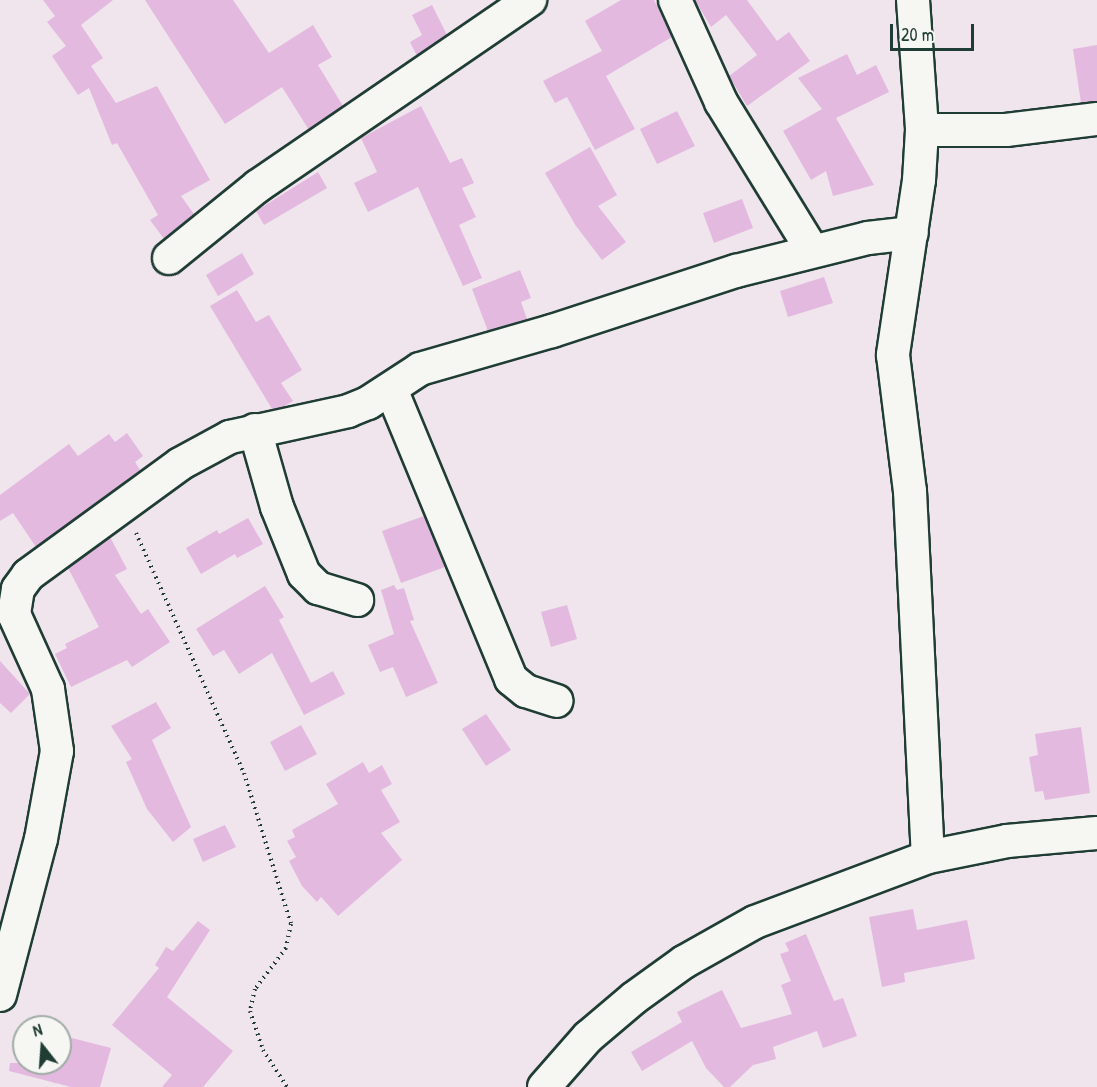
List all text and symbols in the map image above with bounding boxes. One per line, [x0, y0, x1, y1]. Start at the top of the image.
scale bar [893, 12, 977, 50]
text: 20 m [901, 22, 934, 47]
north arrow [12, 1015, 72, 1075]
text: N [30, 1018, 45, 1041]

